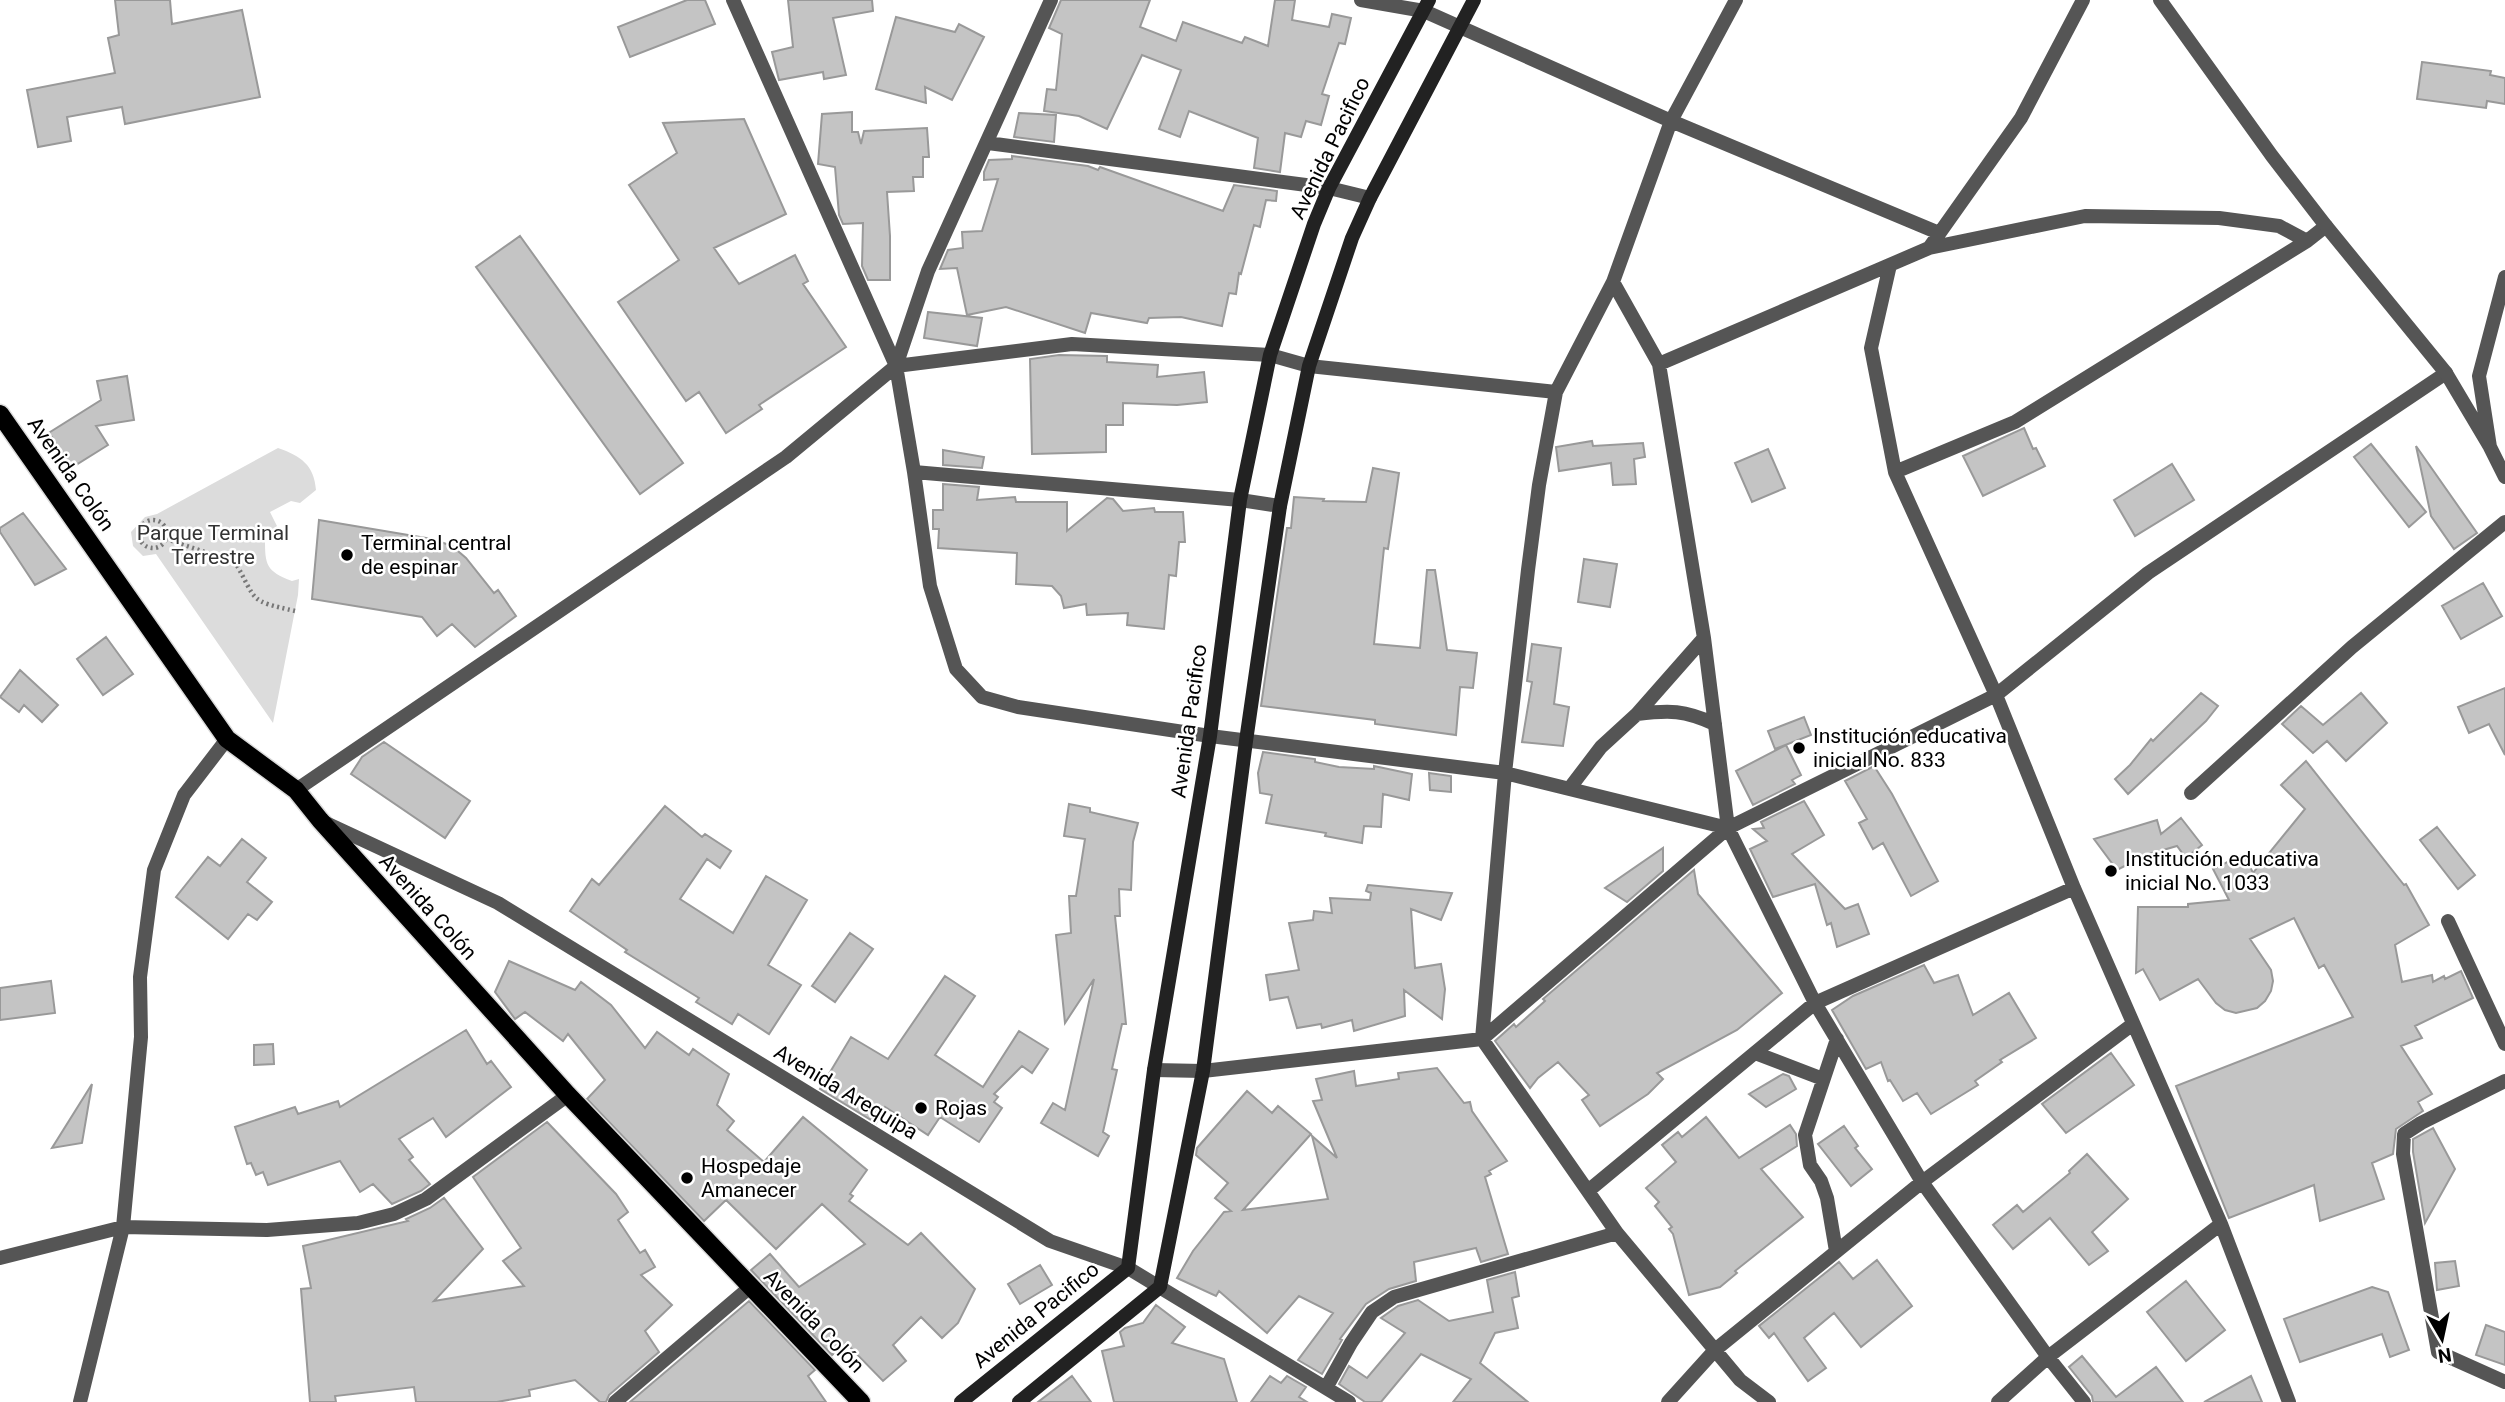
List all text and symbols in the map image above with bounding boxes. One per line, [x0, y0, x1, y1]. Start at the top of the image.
street label: Avenida Pacifico [1285, 73, 1375, 223]
street label: Avenida Colón [23, 412, 119, 536]
park label: Parque Terminal Terrestre [137, 521, 289, 569]
place label: Terminal central de espinar [361, 531, 511, 579]
marker: Terminal central de espinar [339, 547, 355, 563]
street label: Avenida Pacifico [1166, 643, 1212, 799]
place label: Institución educativa inicial No. 833 [1813, 724, 2007, 772]
marker: Institución educativa inicial No. 833 [1791, 740, 1807, 756]
place label: Institución educativa inicial No. 1033 [2125, 847, 2319, 895]
street label: Avenida Colón [374, 849, 482, 965]
marker: Institución educativa inicial No. 1033 [2103, 863, 2119, 879]
street label: Avenida Arequipa [770, 1040, 922, 1144]
place label: Rojas [935, 1096, 987, 1120]
marker: Rojas [913, 1100, 929, 1116]
place label: Hospedaje Amanecer [701, 1154, 801, 1202]
marker: Hospedaje Amanecer [679, 1170, 695, 1186]
street label: Avenida Pacifico [968, 1257, 1104, 1373]
street label: Avenida Colón [759, 1265, 869, 1377]
north arrow [2407, 1304, 2477, 1374]
text: N [2436, 1343, 2453, 1368]

